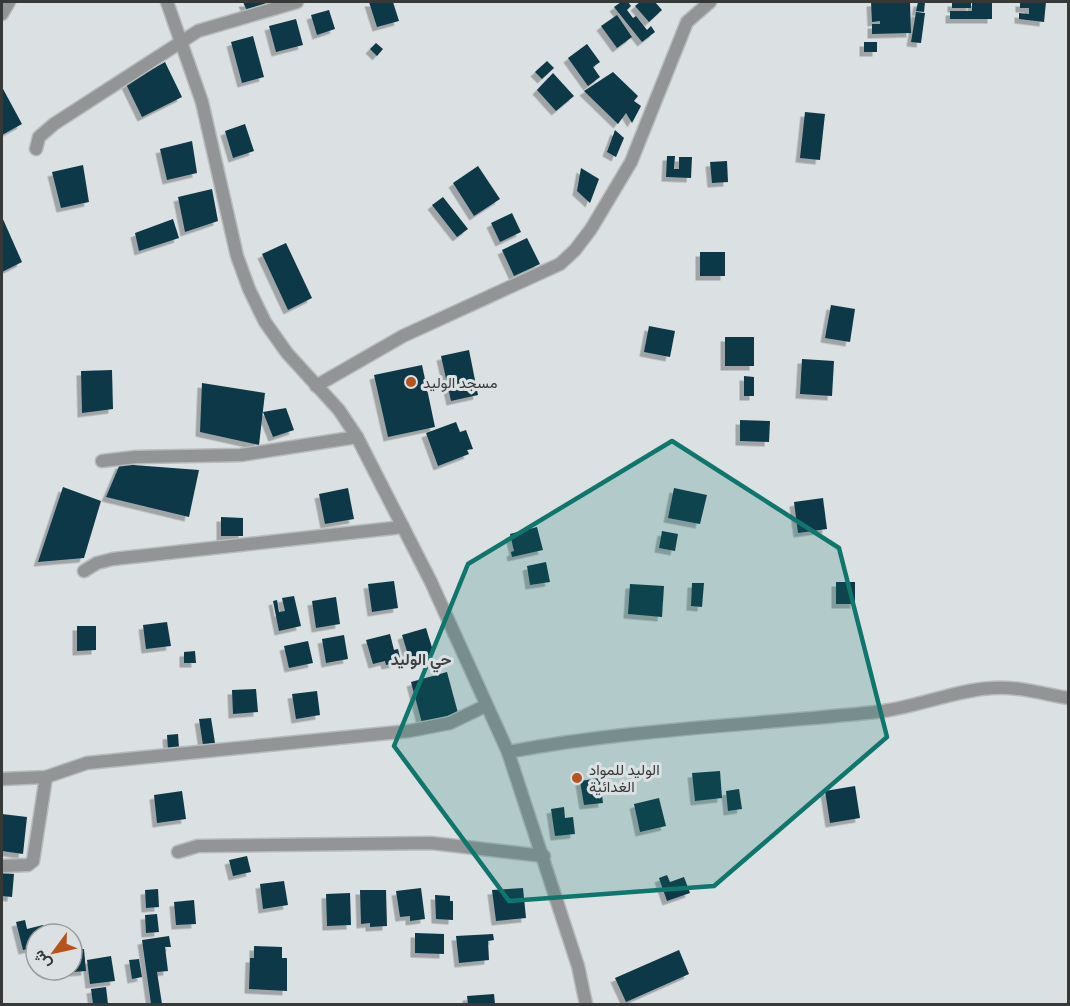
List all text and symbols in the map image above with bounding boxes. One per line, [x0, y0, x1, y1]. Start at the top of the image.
place label: مسجد الوليد [423, 374, 498, 392]
marker: مسجد الوليد [404, 375, 418, 389]
district label: حي الوليد [391, 650, 451, 673]
place label: الوليد للمواد الغدائية [589, 761, 660, 796]
marker: الوليد للمواد الغدائية [570, 771, 584, 785]
north arrow [24, 922, 84, 982]
text: ش [29, 947, 55, 973]

